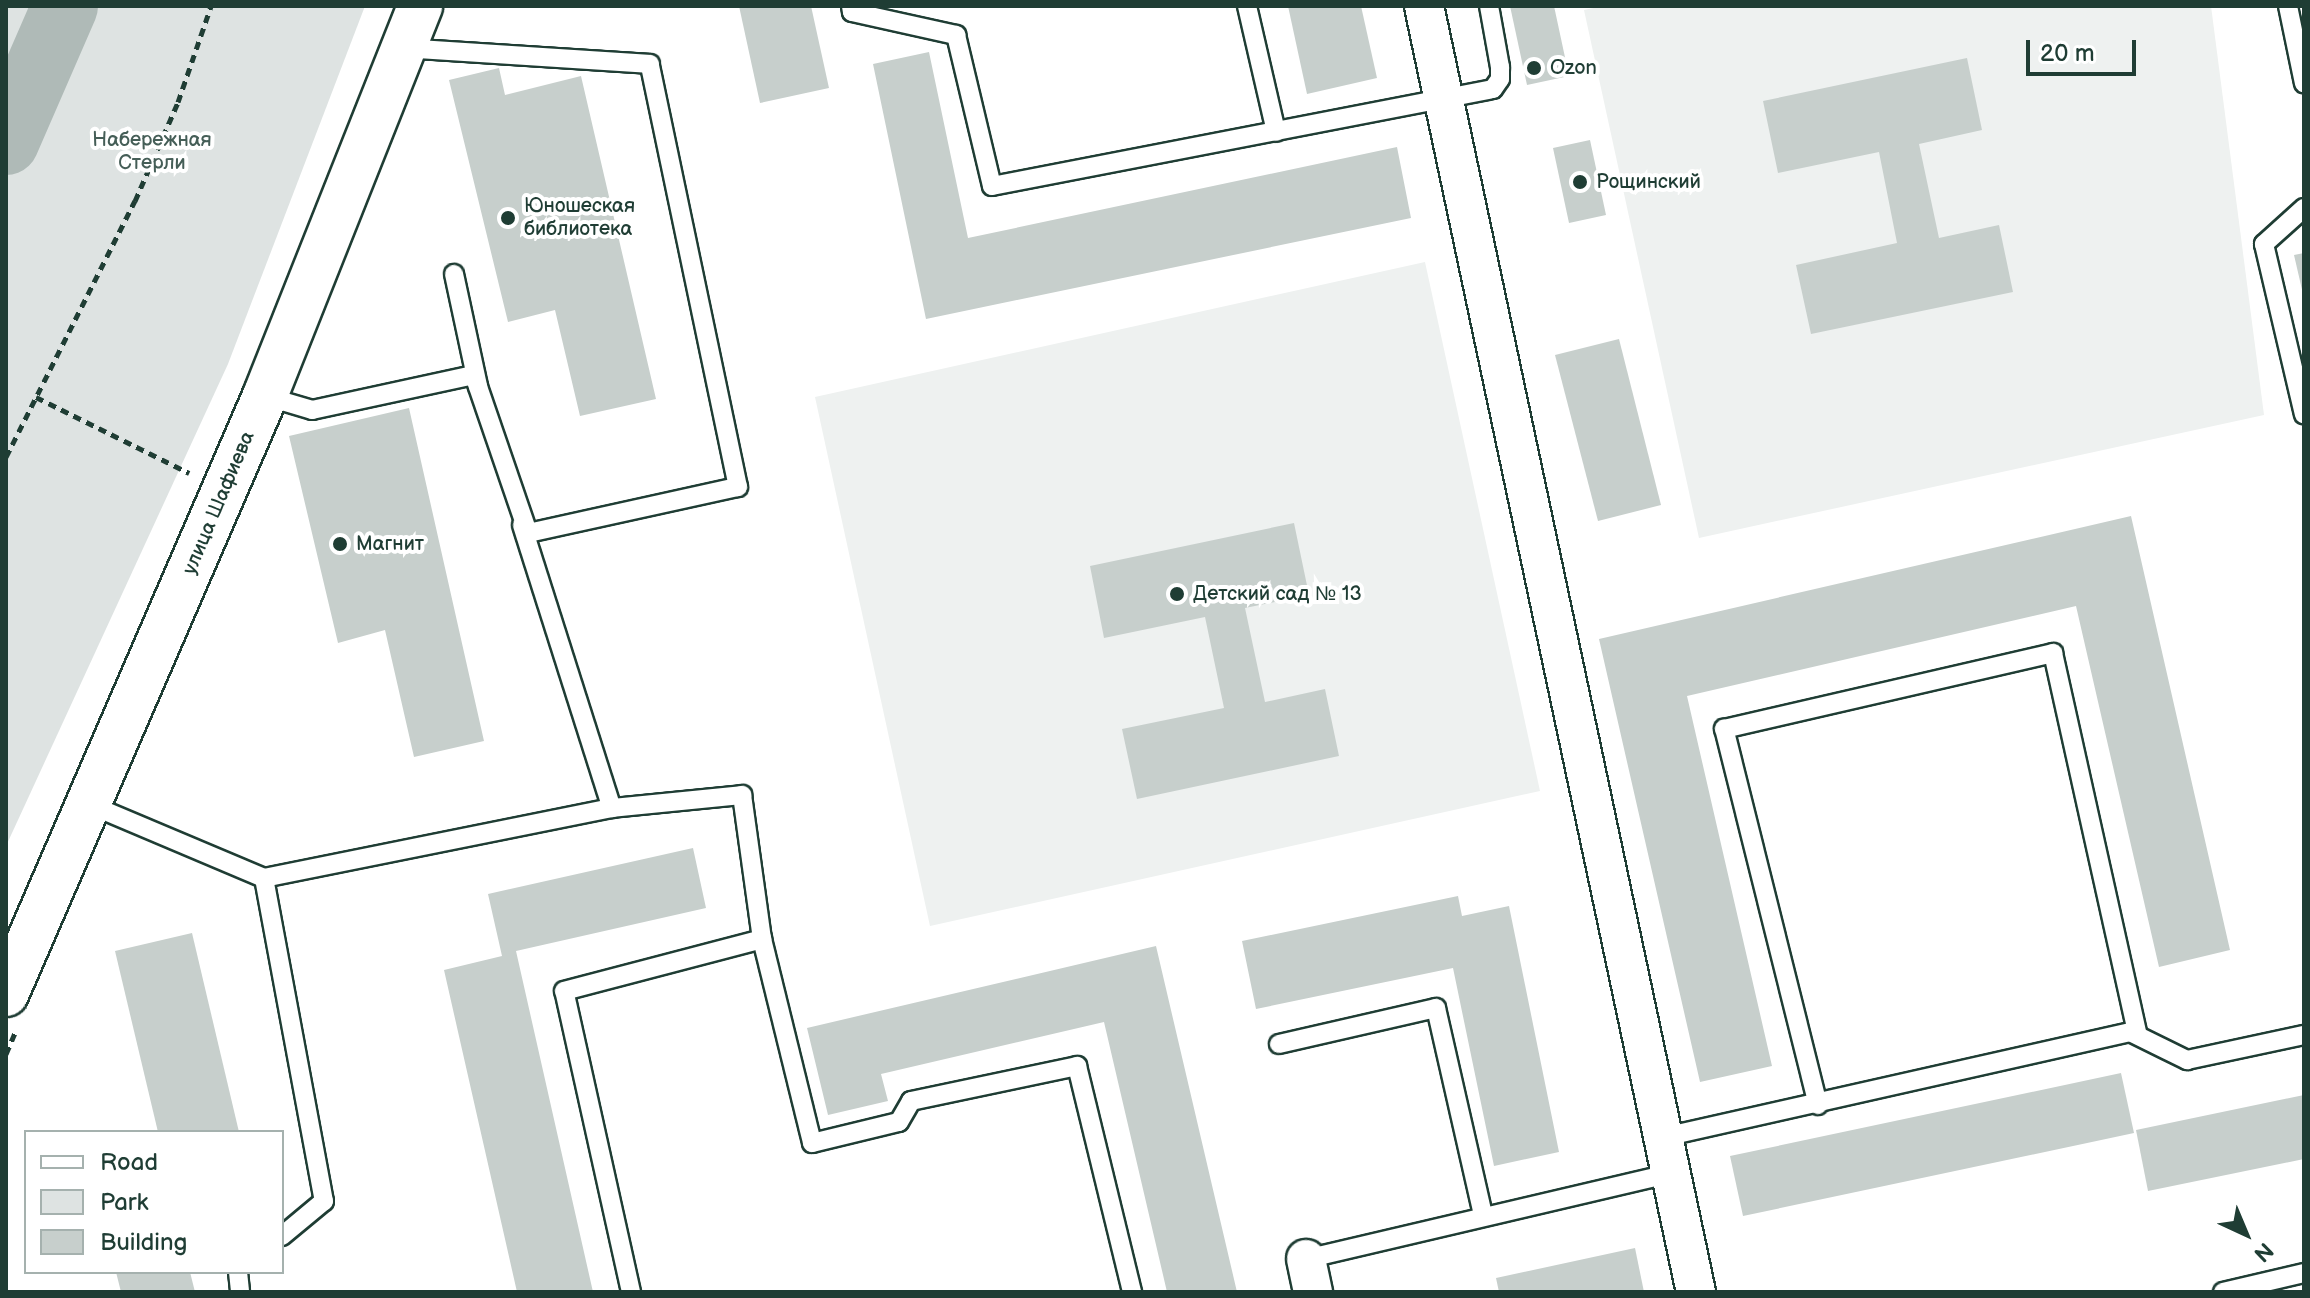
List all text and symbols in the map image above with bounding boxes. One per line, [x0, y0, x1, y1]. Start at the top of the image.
scale bar [2030, 24, 2140, 74]
text: 20 m [2040, 39, 2095, 68]
place label: Ozon [1550, 56, 1597, 80]
marker: Ozon [1525, 59, 1543, 77]
park label: Набережная Стерли [92, 129, 212, 176]
place label: Рощинский [1596, 170, 1701, 194]
marker: Рощинский [1571, 173, 1589, 191]
place label: Юношеская библиотека [524, 194, 635, 241]
marker: Юношеская библиотека [499, 209, 517, 227]
street label: улица Шафиева [178, 428, 260, 578]
place label: Магнит [356, 532, 424, 556]
marker: Магнит [331, 535, 349, 553]
place label: Детский сад № 13 [1193, 582, 1362, 606]
marker: Детский сад № 13 [1168, 585, 1186, 603]
legend [24, 1130, 284, 1274]
text: Road [100, 1148, 158, 1177]
text: Park [100, 1188, 148, 1217]
north arrow [2206, 1194, 2286, 1274]
text: Building [100, 1228, 187, 1257]
text: N [2248, 1236, 2278, 1267]

